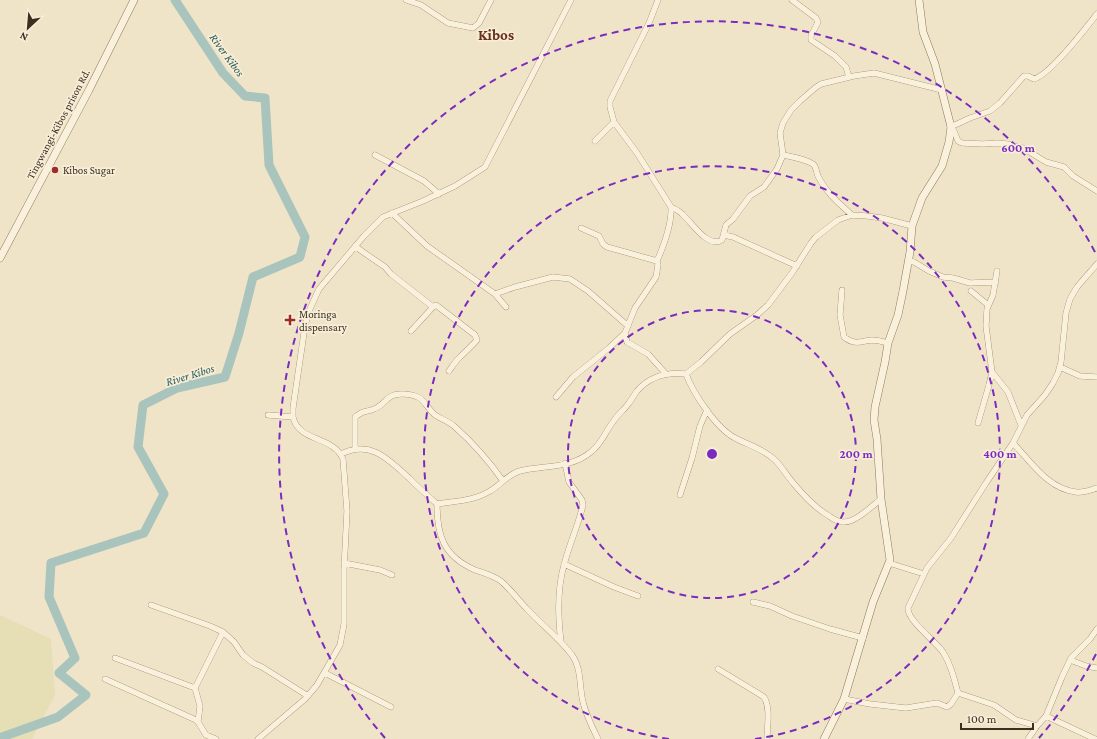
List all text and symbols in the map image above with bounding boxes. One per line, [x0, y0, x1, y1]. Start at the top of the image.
north arrow [8, 8, 48, 48]
district label: Kibos [478, 27, 514, 43]
text: N [17, 30, 30, 44]
water label: River Kibos [207, 31, 247, 80]
street label: Tingwangi-Kibos prison Rd. [24, 67, 93, 181]
text: 600 m [1001, 141, 1036, 155]
place label: Kibos Sugar [63, 164, 115, 177]
marker: Kibos Sugar [50, 165, 60, 175]
place label: Moringa dispensary [299, 308, 348, 334]
marker: Moringa dispensary [284, 314, 296, 326]
water label: River Kibos [164, 361, 216, 389]
centre of rings [705, 447, 719, 461]
text: 200 m [839, 447, 873, 461]
text: 400 m [983, 447, 1018, 461]
scale bar [961, 705, 1033, 731]
text: 100 m [967, 712, 997, 726]

